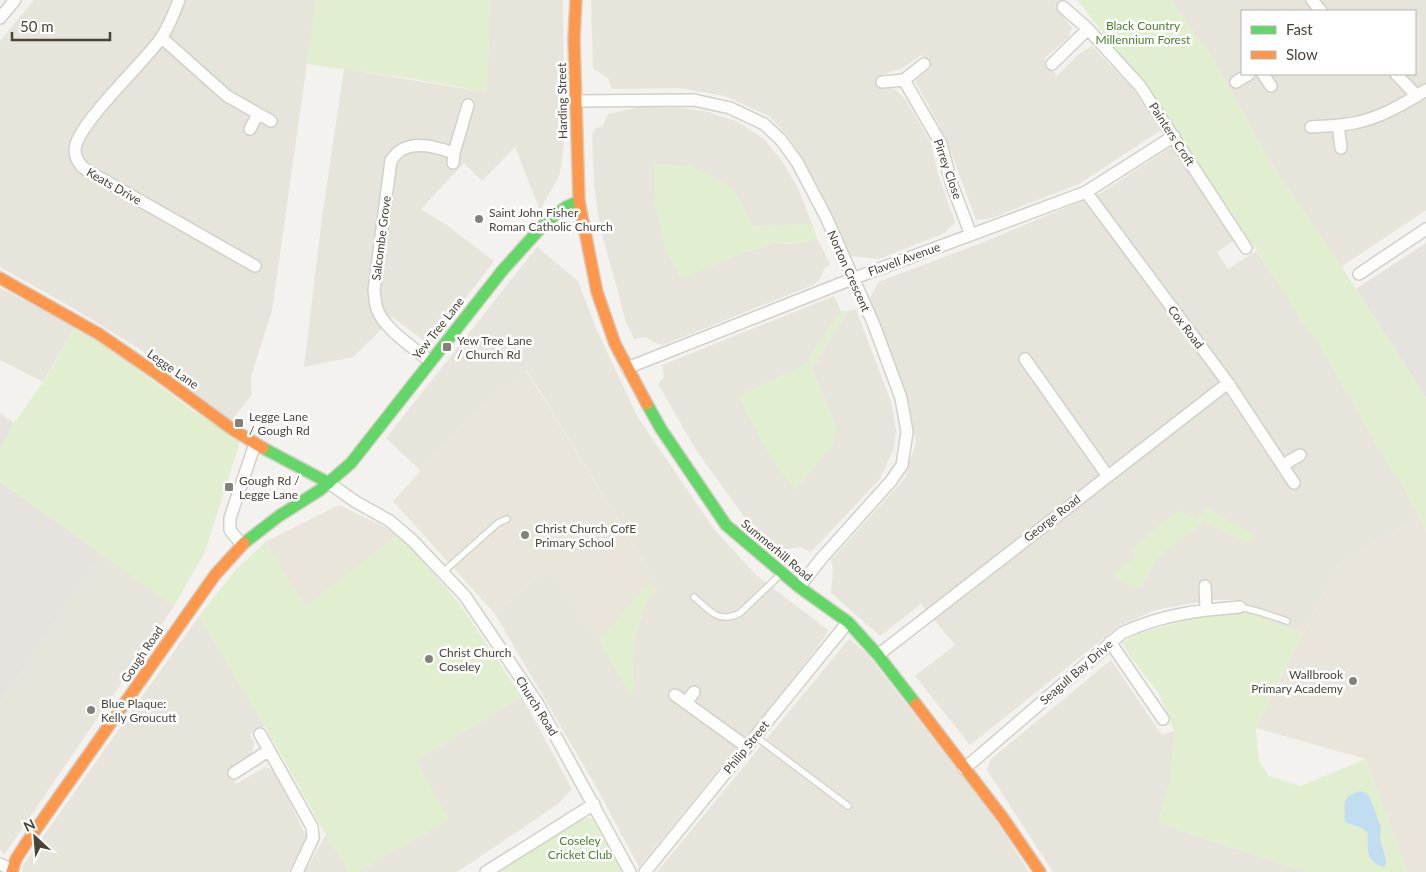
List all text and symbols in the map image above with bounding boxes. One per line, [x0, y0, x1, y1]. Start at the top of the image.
scale bar [12, 10, 110, 42]
legend [1241, 10, 1416, 75]
text: 50 m [20, 17, 54, 35]
park label: Black Country Millennium Forest [1096, 18, 1191, 47]
text: Fast [1286, 20, 1313, 38]
text: Slow [1286, 45, 1318, 63]
street label: Harding Street [554, 62, 570, 139]
street label: Painters Croft [1146, 99, 1199, 169]
street label: Pirrey Close [931, 137, 965, 201]
street label: Keats Drive [84, 164, 144, 208]
street label: Salcombe Grove [368, 195, 394, 281]
place label: Saint John Fisher Roman Catholic Church [489, 205, 613, 234]
marker: Saint John Fisher Roman Catholic Church [473, 213, 485, 225]
street label: Norton Crescent [824, 228, 874, 315]
street label: Flavell Avenue [866, 239, 942, 279]
street label: Yew Tree Lane [409, 294, 467, 362]
street label: Cox Road [1165, 302, 1207, 352]
place label: Yew Tree Lane / Church Rd [457, 333, 532, 362]
marker: Yew Tree Lane / Church Rd [441, 341, 453, 353]
street label: Legge Lane [145, 346, 201, 392]
place label: Legge Lane / Gough Rd [249, 409, 310, 438]
marker: Legge Lane / Gough Rd [233, 417, 245, 429]
place label: Gough Rd / Legge Lane [239, 473, 300, 502]
marker: Gough Rd / Legge Lane [223, 481, 235, 493]
street label: George Road [1020, 491, 1084, 545]
street label: Summerhill Road [738, 516, 816, 584]
place label: Christ Church CofE Primary School [535, 521, 636, 550]
marker: Christ Church CofE Primary School [519, 529, 531, 541]
street label: Gough Road [118, 623, 166, 685]
street label: Seagull Bay Drive [1037, 636, 1115, 708]
place label: Christ Church Coseley [439, 645, 511, 674]
marker: Christ Church Coseley [423, 653, 435, 665]
place label: Wallbrook Primary Academy [1251, 667, 1344, 696]
street label: Church Road [513, 673, 561, 739]
marker: Wallbrook Primary Academy [1347, 675, 1359, 687]
place label: Blue Plaque: Kelly Groucutt [101, 696, 177, 725]
marker: Blue Plaque: Kelly Groucutt [85, 704, 97, 716]
street label: Philip Street [720, 717, 772, 777]
north arrow [10, 812, 60, 862]
text: N [21, 815, 38, 835]
park label: Coseley Cricket Club [548, 833, 613, 862]

